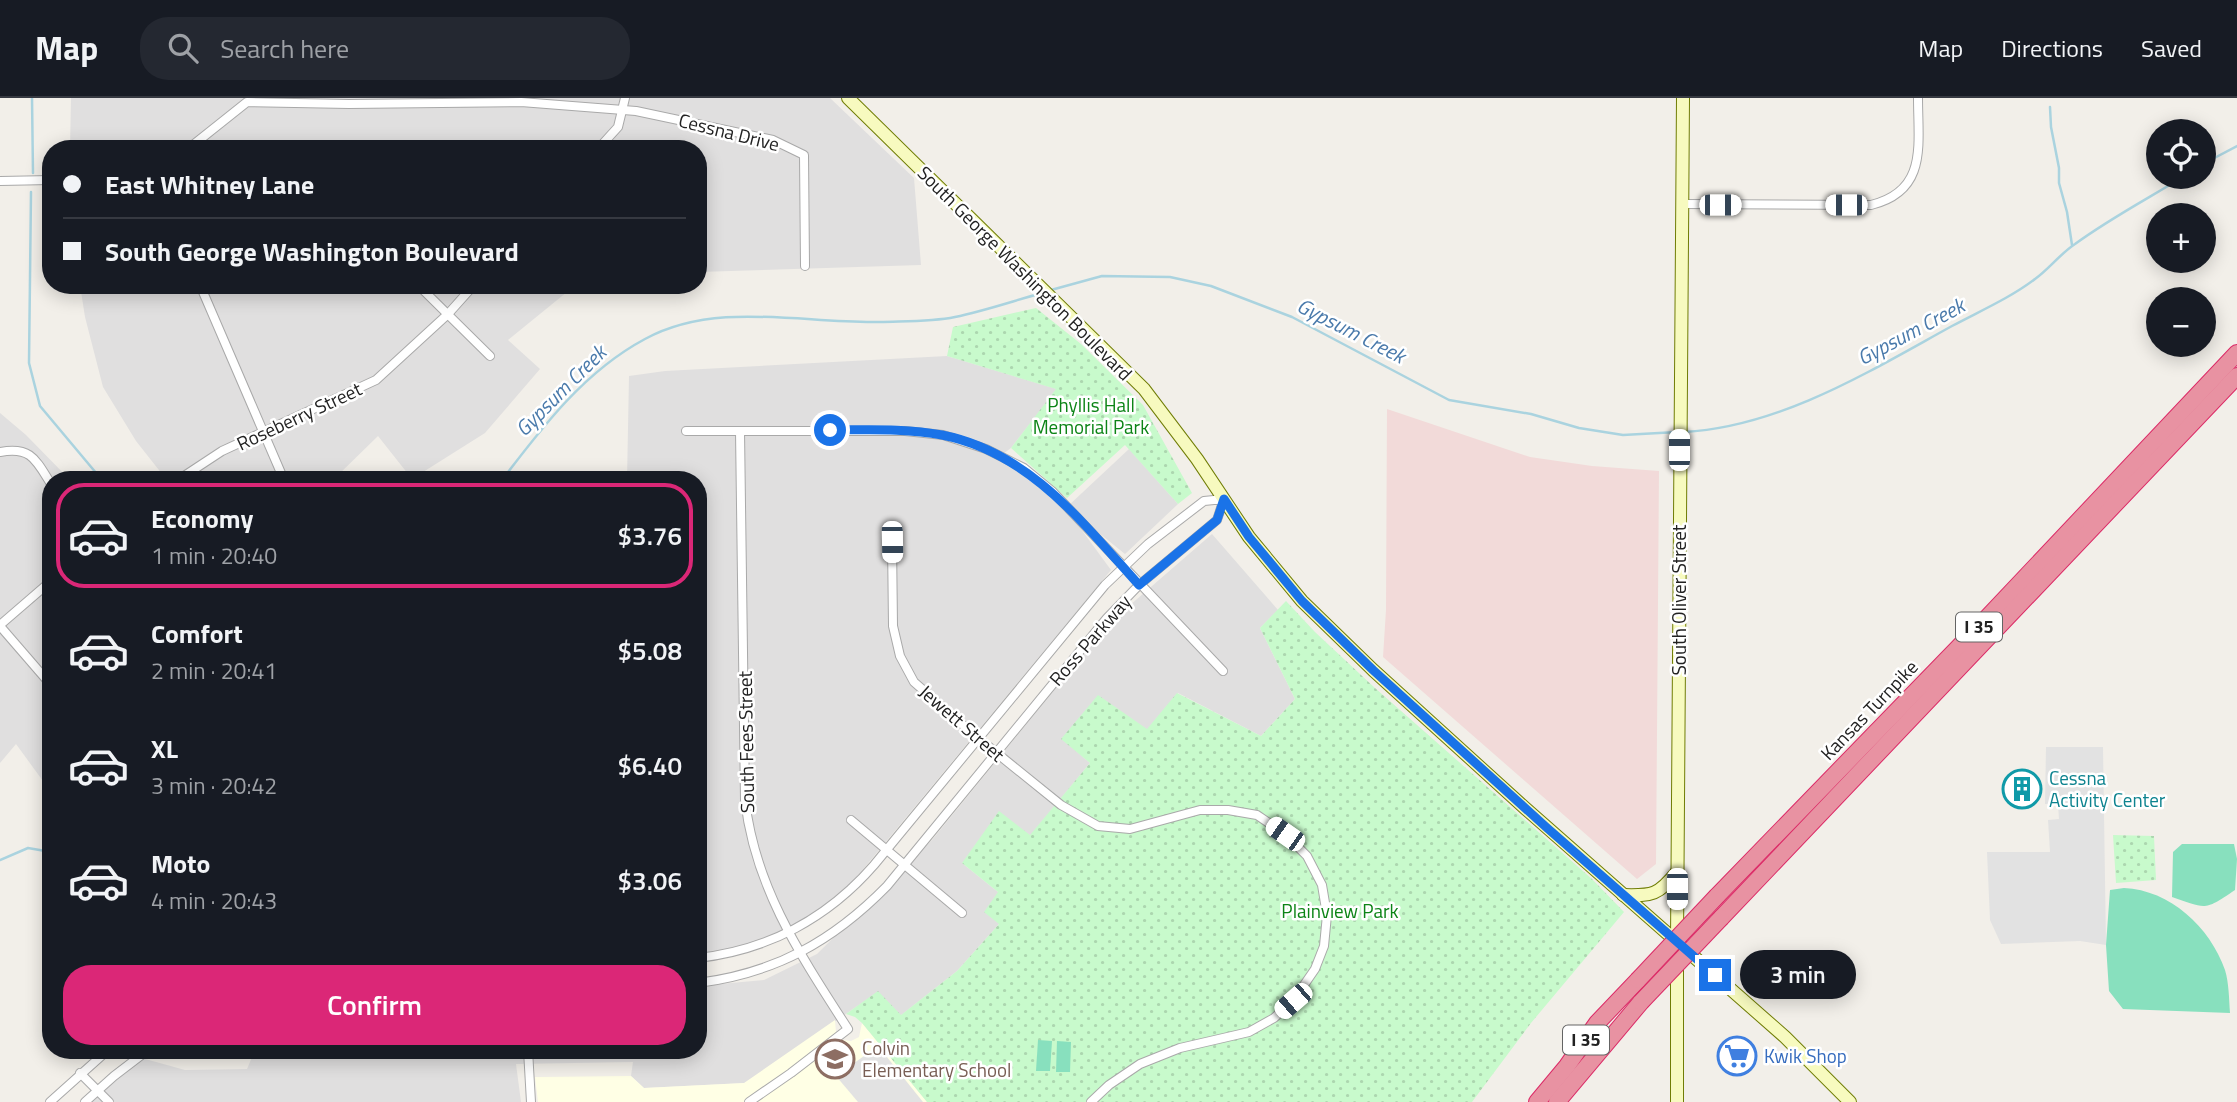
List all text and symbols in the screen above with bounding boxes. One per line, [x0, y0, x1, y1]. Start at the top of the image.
search box [140, 17, 630, 80]
text: Map [35, 23, 98, 73]
icon: search [164, 29, 202, 67]
text: Search here [220, 29, 349, 68]
text: Map [1918, 30, 1963, 66]
text: Directions [2001, 30, 2103, 66]
text: Saved [2141, 30, 2202, 66]
street label: Cessna Drive [676, 105, 783, 158]
map controls [2146, 119, 2216, 357]
button: locate [2146, 119, 2216, 189]
street label: South George Washington Boulevard [911, 159, 1139, 387]
text: East Whitney Lane [105, 165, 314, 204]
car [1700, 195, 1742, 216]
car [1826, 195, 1868, 216]
button: + [2146, 203, 2216, 273]
text: South George Washington Boulevard [105, 232, 519, 271]
button: − [2146, 287, 2216, 357]
water label: Gypsum Creek [1851, 288, 1972, 373]
water label: Gypsum Creek [1292, 289, 1414, 372]
water label: Gypsum Creek [507, 335, 615, 443]
street label: Roseberry Street [231, 374, 366, 457]
park label: Phyllis Hall Memorial Park [1033, 390, 1149, 441]
route start [814, 414, 846, 446]
car [1669, 429, 1690, 471]
text: Economy [151, 499, 253, 538]
icon: car [67, 504, 130, 567]
text: $3.76 [618, 516, 682, 555]
car [882, 521, 903, 563]
street label: South Oliver Street [1664, 524, 1693, 675]
text: 1 min · 20:40 [151, 538, 277, 573]
street label: Ross Parkway [1042, 588, 1138, 692]
road number: I 35 [1956, 612, 2002, 642]
text: Comfort [151, 614, 243, 653]
icon: car [67, 619, 130, 682]
text: $5.08 [618, 631, 682, 670]
text: 2 min · 20:41 [151, 653, 277, 688]
street label: Kansas Turnpike [1813, 653, 1924, 766]
street label: South Fees Street [730, 670, 761, 813]
street label: Jewett Street [913, 677, 1012, 768]
text: XL [151, 729, 178, 768]
icon: car [67, 734, 130, 797]
text: $6.40 [618, 746, 682, 785]
place label: Cessna Activity Center [2049, 763, 2166, 814]
text: 3 min · 20:42 [151, 768, 277, 803]
building icon: Cessna Activity Center [2001, 768, 2043, 810]
car [1262, 813, 1309, 855]
text: Moto [151, 844, 210, 883]
icon: car [67, 849, 130, 912]
text: $3.06 [618, 861, 682, 900]
car [1667, 868, 1688, 910]
text: 4 min · 20:43 [151, 883, 277, 918]
park label: Plainview Park [1281, 896, 1399, 925]
callout: 3 min [1740, 950, 1855, 1000]
text: 3 min [1770, 957, 1826, 992]
route end [1699, 959, 1731, 991]
button: Confirm [63, 965, 686, 1045]
car [1271, 979, 1316, 1023]
road number: I 35 [1563, 1026, 1609, 1055]
place label: Colvin Elementary School [862, 1033, 1011, 1084]
supermarket icon: Kwik Shop [1716, 1035, 1758, 1077]
school or university icon: Colvin Elementary School [814, 1038, 856, 1080]
place label: Kwik Shop [1764, 1041, 1847, 1070]

